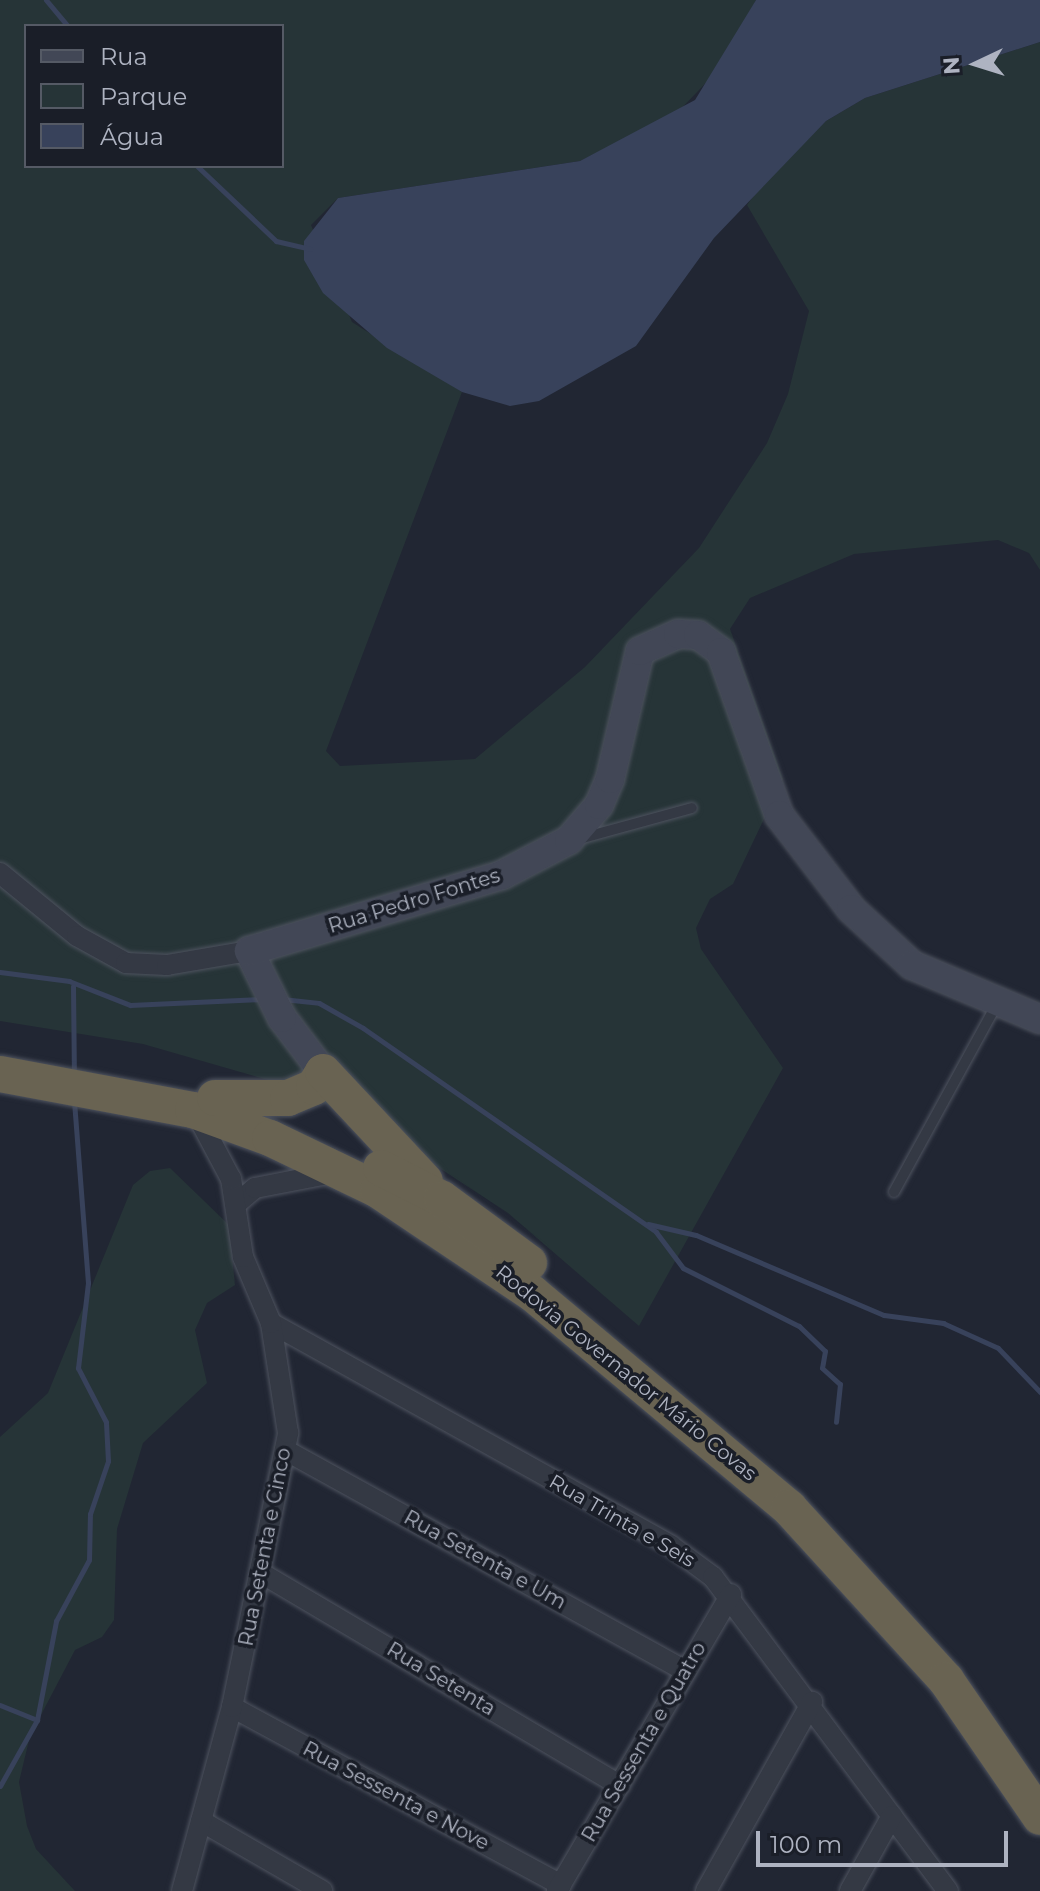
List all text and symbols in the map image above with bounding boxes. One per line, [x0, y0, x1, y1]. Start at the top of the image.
legend [24, 24, 284, 168]
north arrow [936, 24, 1016, 104]
text: Rua [100, 42, 148, 71]
text: N [937, 56, 966, 76]
text: Parque [100, 82, 187, 111]
text: Água [100, 122, 164, 151]
street label: Rua Pedro Fontes [325, 863, 503, 939]
street label: Rodovia Governador Mário Covas [491, 1260, 761, 1486]
street label: Rua Setenta e Cinco [234, 1446, 296, 1648]
street label: Rua Trinta e Seis [545, 1469, 699, 1573]
street label: Rua Setenta e Um [400, 1505, 570, 1615]
street label: Rua Setenta [382, 1637, 500, 1721]
street label: Rua Sessenta e Quatro [577, 1638, 711, 1846]
street label: Rua Sessenta e Nove [299, 1737, 493, 1855]
scale bar [760, 1815, 1012, 1865]
text: 100 m [770, 1830, 842, 1859]

